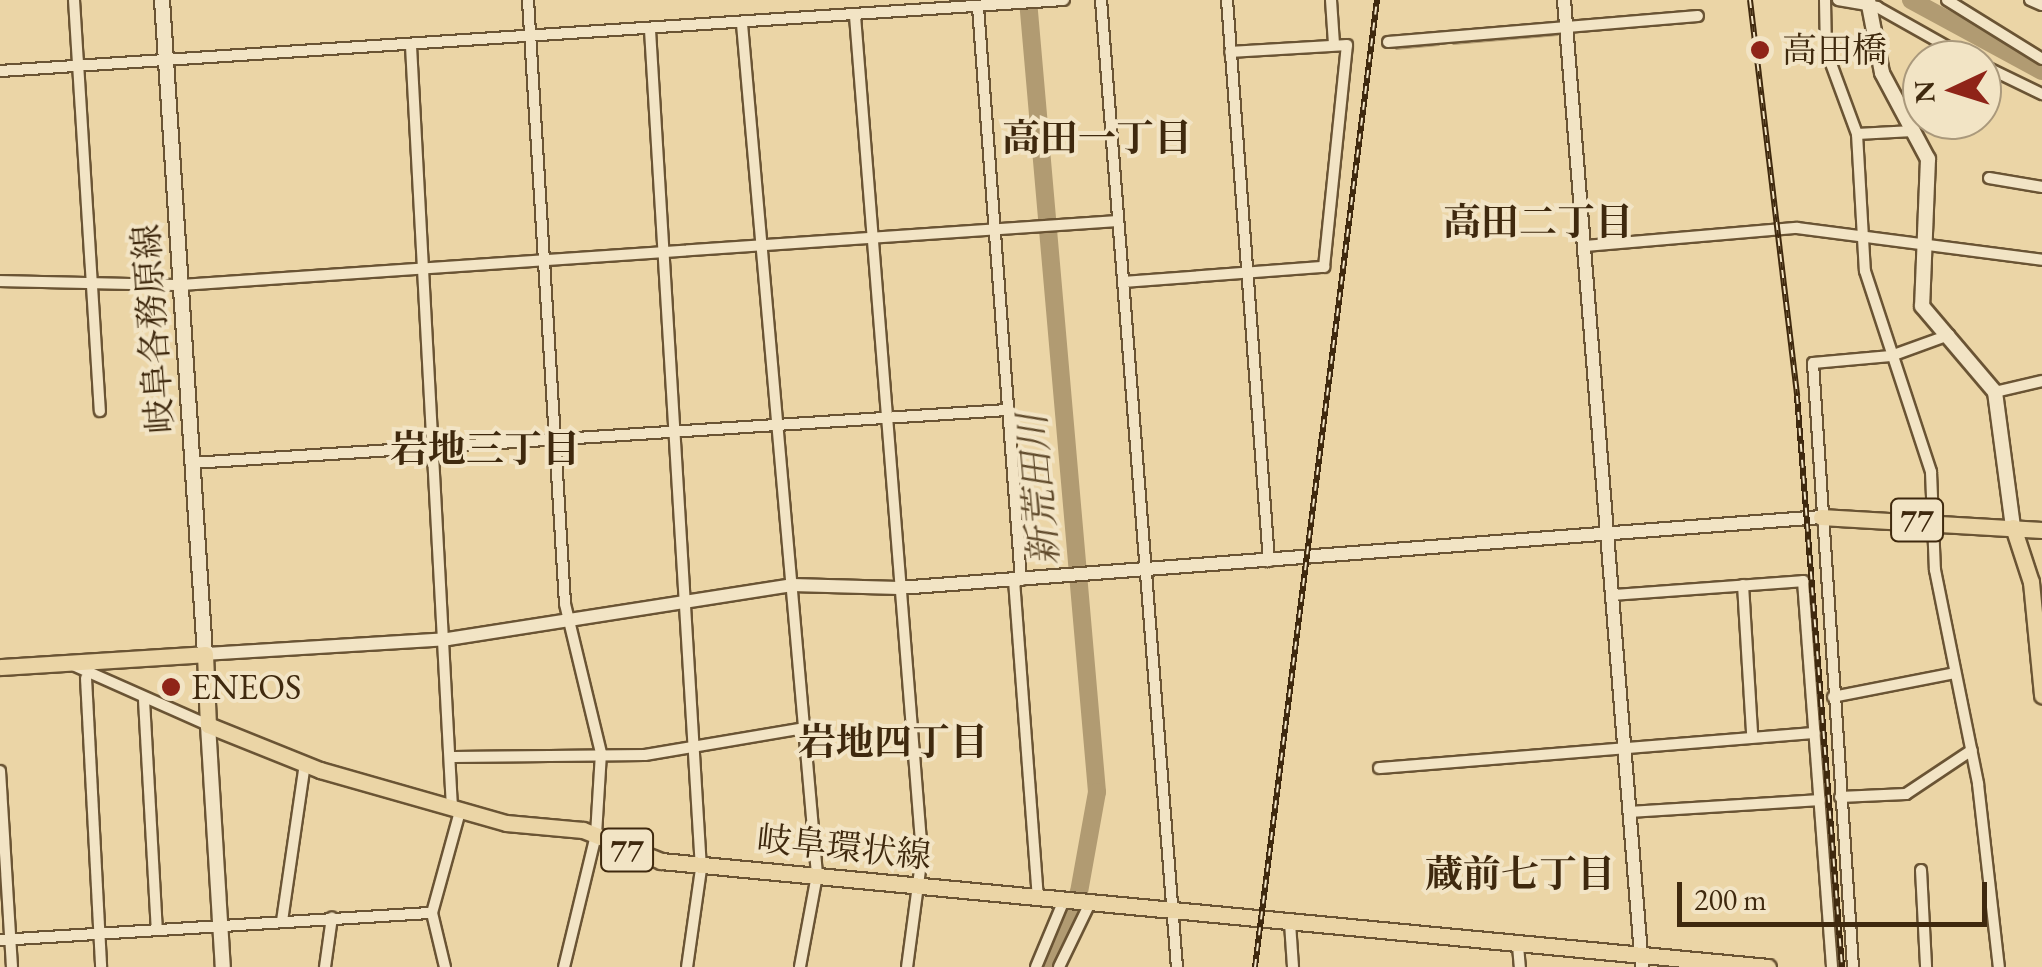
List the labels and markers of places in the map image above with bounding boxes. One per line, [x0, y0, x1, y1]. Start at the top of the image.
place label: 高田橋 [1782, 29, 1887, 71]
marker: 高田橋 [1747, 37, 1773, 63]
place label: ENEOS [191, 666, 301, 708]
marker: ENEOS [160, 676, 182, 698]

